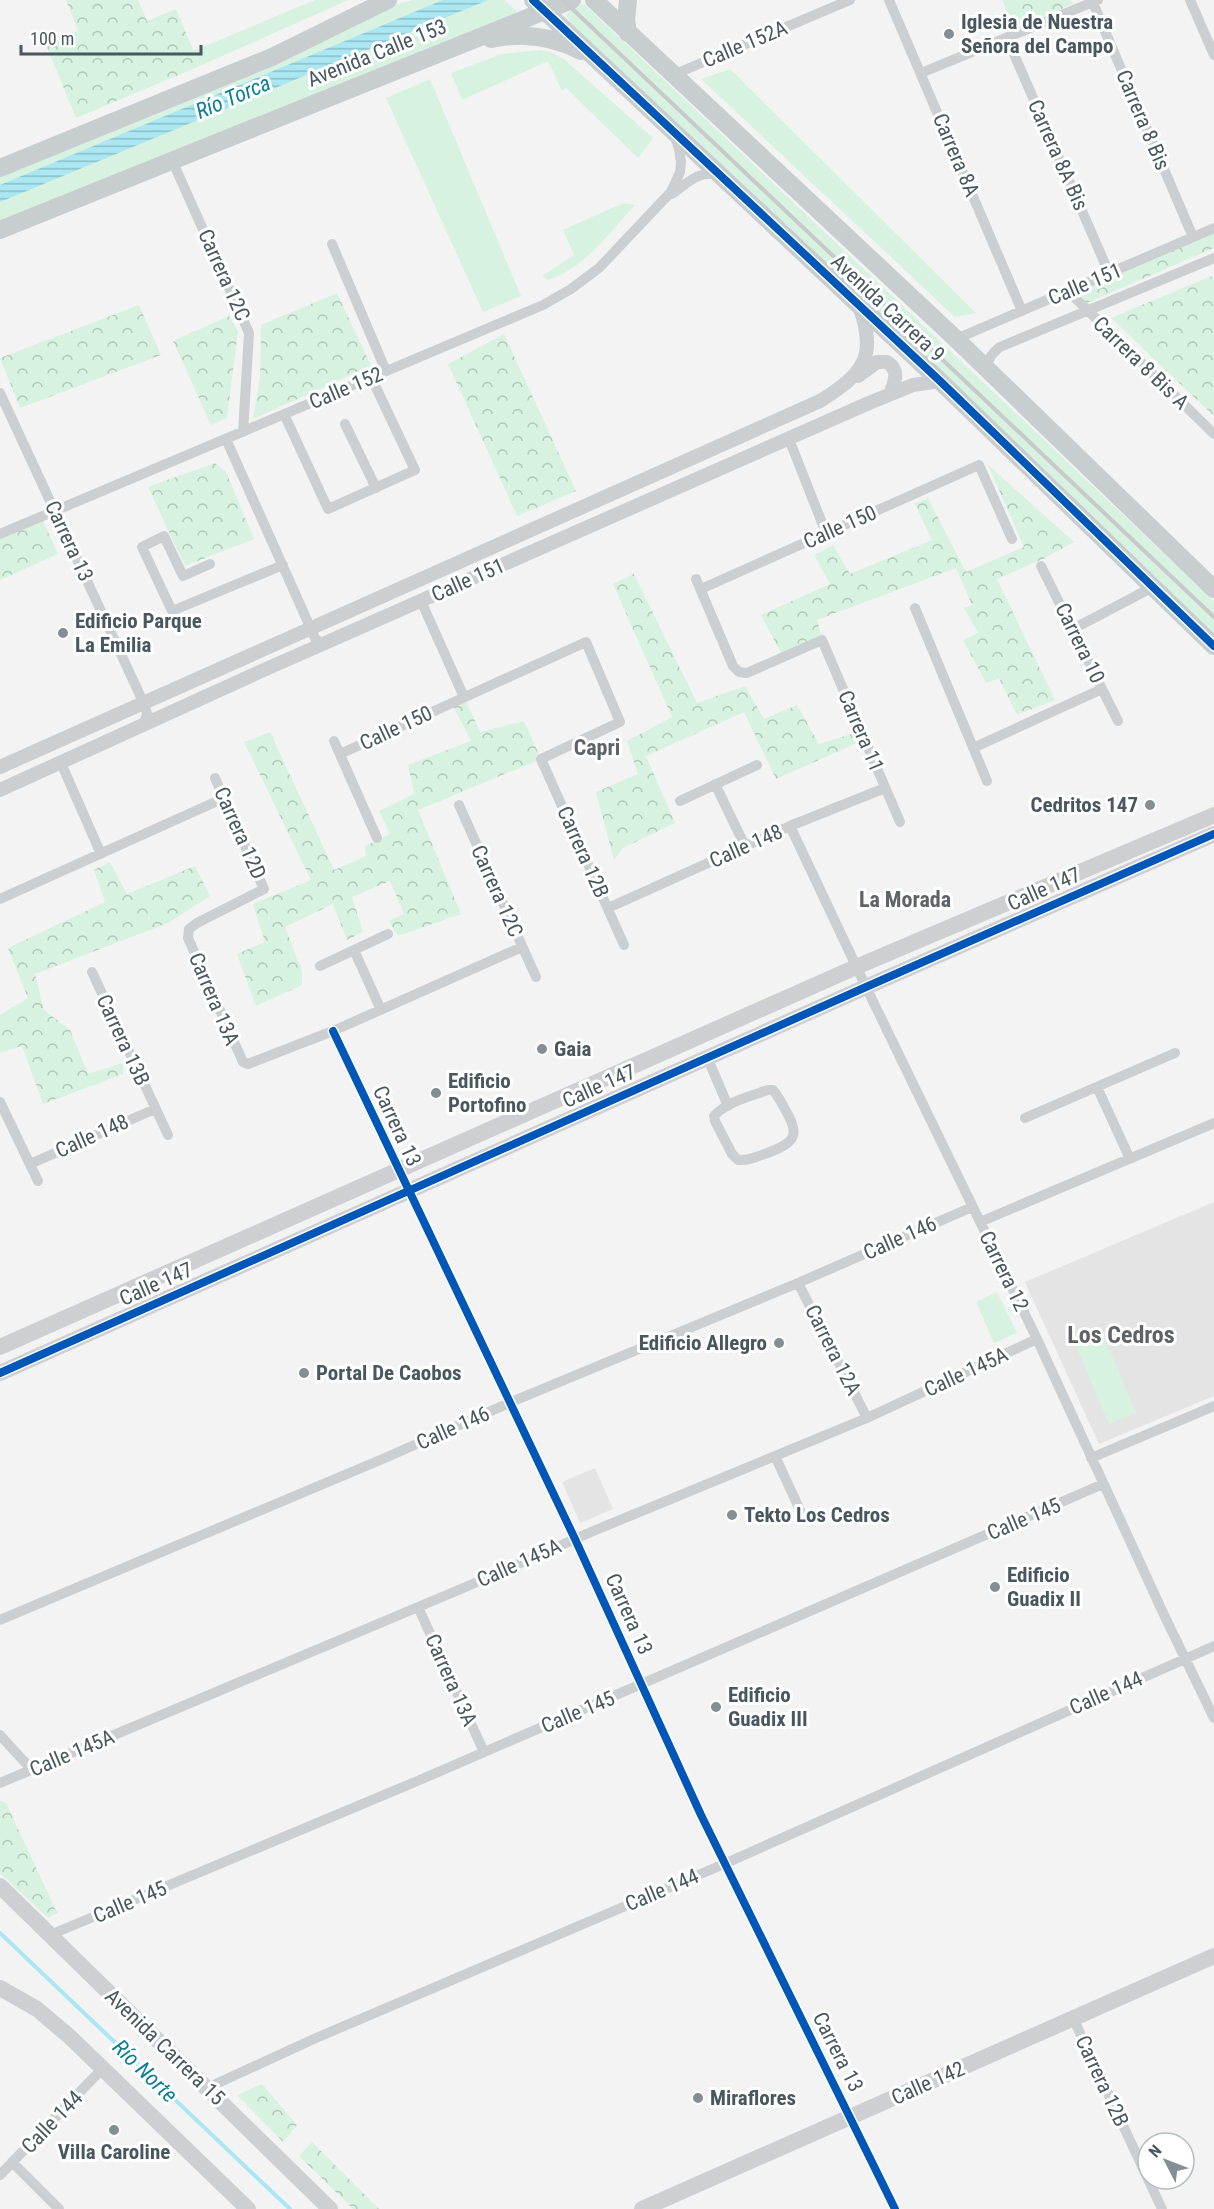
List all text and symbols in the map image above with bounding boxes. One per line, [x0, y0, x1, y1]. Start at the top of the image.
place label: Iglesia de Nuestra Señora del Campo [961, 10, 1113, 58]
street label: Avenida Calle 153 [304, 14, 450, 92]
street label: Calle 152A [699, 15, 791, 73]
scale bar [21, 18, 201, 56]
marker: Iglesia de Nuestra Señora del Campo [942, 27, 956, 41]
text: 100 m [30, 28, 74, 49]
street label: Carrera 8 Bis [1111, 66, 1175, 174]
water label: Río Torca [192, 70, 274, 124]
street label: Carrera 8A Bis [1023, 96, 1093, 214]
street label: Carrera 8A [928, 110, 984, 200]
street label: Carrera 12C [193, 225, 255, 325]
street label: Avenida Carrera 9 [826, 249, 950, 367]
street label: Calle 151 [1045, 258, 1125, 310]
street label: Carrera 8 Bis A [1088, 312, 1194, 414]
street label: Calle 152 [306, 362, 386, 414]
street label: Carrera 13 [40, 497, 98, 585]
street label: Calle 150 [800, 500, 880, 554]
street label: Calle 151 [428, 553, 508, 607]
street label: Carrera 10 [1050, 599, 1110, 687]
place label: Edificio Parque La Emilia [75, 609, 202, 657]
marker: Edificio Parque La Emilia [56, 626, 70, 640]
street label: Carrera 11 [833, 687, 889, 775]
street label: Calle 150 [356, 701, 436, 755]
district label: Capri [574, 735, 620, 760]
street label: Carrera 12D [209, 783, 271, 883]
place label: Cedritos 147 [1031, 793, 1138, 817]
marker: Cedritos 147 [1143, 798, 1157, 812]
street label: Carrera 12B [552, 803, 614, 901]
street label: Calle 148 [706, 819, 786, 873]
street label: Carrera 12C [466, 841, 528, 941]
street label: Calle 147 [1004, 862, 1084, 916]
district label: La Morada [859, 887, 951, 912]
street label: Carrera 13A [184, 949, 244, 1049]
street label: Carrera 13B [92, 991, 154, 1089]
place label: Gaia [554, 1037, 591, 1061]
marker: Gaia [535, 1042, 549, 1056]
street label: Calle 147 [559, 1059, 639, 1113]
place label: Edificio Portofino [448, 1069, 527, 1117]
street label: Carrera 13 [368, 1082, 426, 1170]
marker: Edificio Portofino [429, 1086, 443, 1100]
street label: Calle 148 [52, 1109, 132, 1163]
street label: Calle 146 [860, 1211, 940, 1265]
street label: Carrera 12 [974, 1227, 1034, 1315]
street label: Calle 147 [116, 1257, 196, 1311]
street label: Carrera 12A [800, 1301, 866, 1399]
district label: Los Cedros [1067, 1321, 1175, 1349]
place label: Edificio Allegro [639, 1331, 767, 1355]
marker: Edificio Allegro [772, 1336, 786, 1350]
street label: Calle 145A [920, 1342, 1012, 1402]
place label: Portal De Caobos [316, 1361, 462, 1385]
marker: Portal De Caobos [297, 1366, 311, 1380]
street label: Calle 146 [413, 1401, 493, 1455]
street label: Calle 145 [984, 1493, 1064, 1545]
place label: Tekto Los Cedros [744, 1503, 890, 1527]
marker: Tekto Los Cedros [725, 1508, 739, 1522]
street label: Calle 145A [473, 1534, 565, 1592]
place label: Edificio Guadix II [1007, 1563, 1081, 1611]
street label: Carrera 13 [601, 1570, 657, 1658]
marker: Edificio Guadix II [988, 1580, 1002, 1594]
street label: Carrera 13A [420, 1630, 482, 1730]
street label: Calle 144 [1066, 1666, 1146, 1720]
place label: Edificio Guadix III [728, 1683, 808, 1731]
street label: Calle 145 [538, 1686, 618, 1738]
marker: Edificio Guadix III [709, 1700, 723, 1714]
street label: Calle 145A [26, 1724, 118, 1782]
street label: Calle 144 [622, 1864, 702, 1916]
street label: Calle 145 [90, 1876, 170, 1928]
street label: Avenida Carrera 15 [100, 1984, 230, 2110]
street label: Carrera 13 [808, 2008, 868, 2096]
street label: Carrera 12B [1071, 2032, 1133, 2130]
water label: Río Norte [108, 2034, 182, 2108]
street label: Calle 142 [888, 2056, 968, 2110]
street label: Calle 144 [16, 2086, 88, 2158]
place label: Miraflores [710, 2086, 796, 2110]
marker: Miraflores [691, 2091, 705, 2105]
marker: Villa Caroline [107, 2123, 121, 2137]
north arrow [1136, 2131, 1196, 2191]
place label: Villa Caroline [58, 2140, 170, 2164]
text: N [1145, 2141, 1166, 2161]

